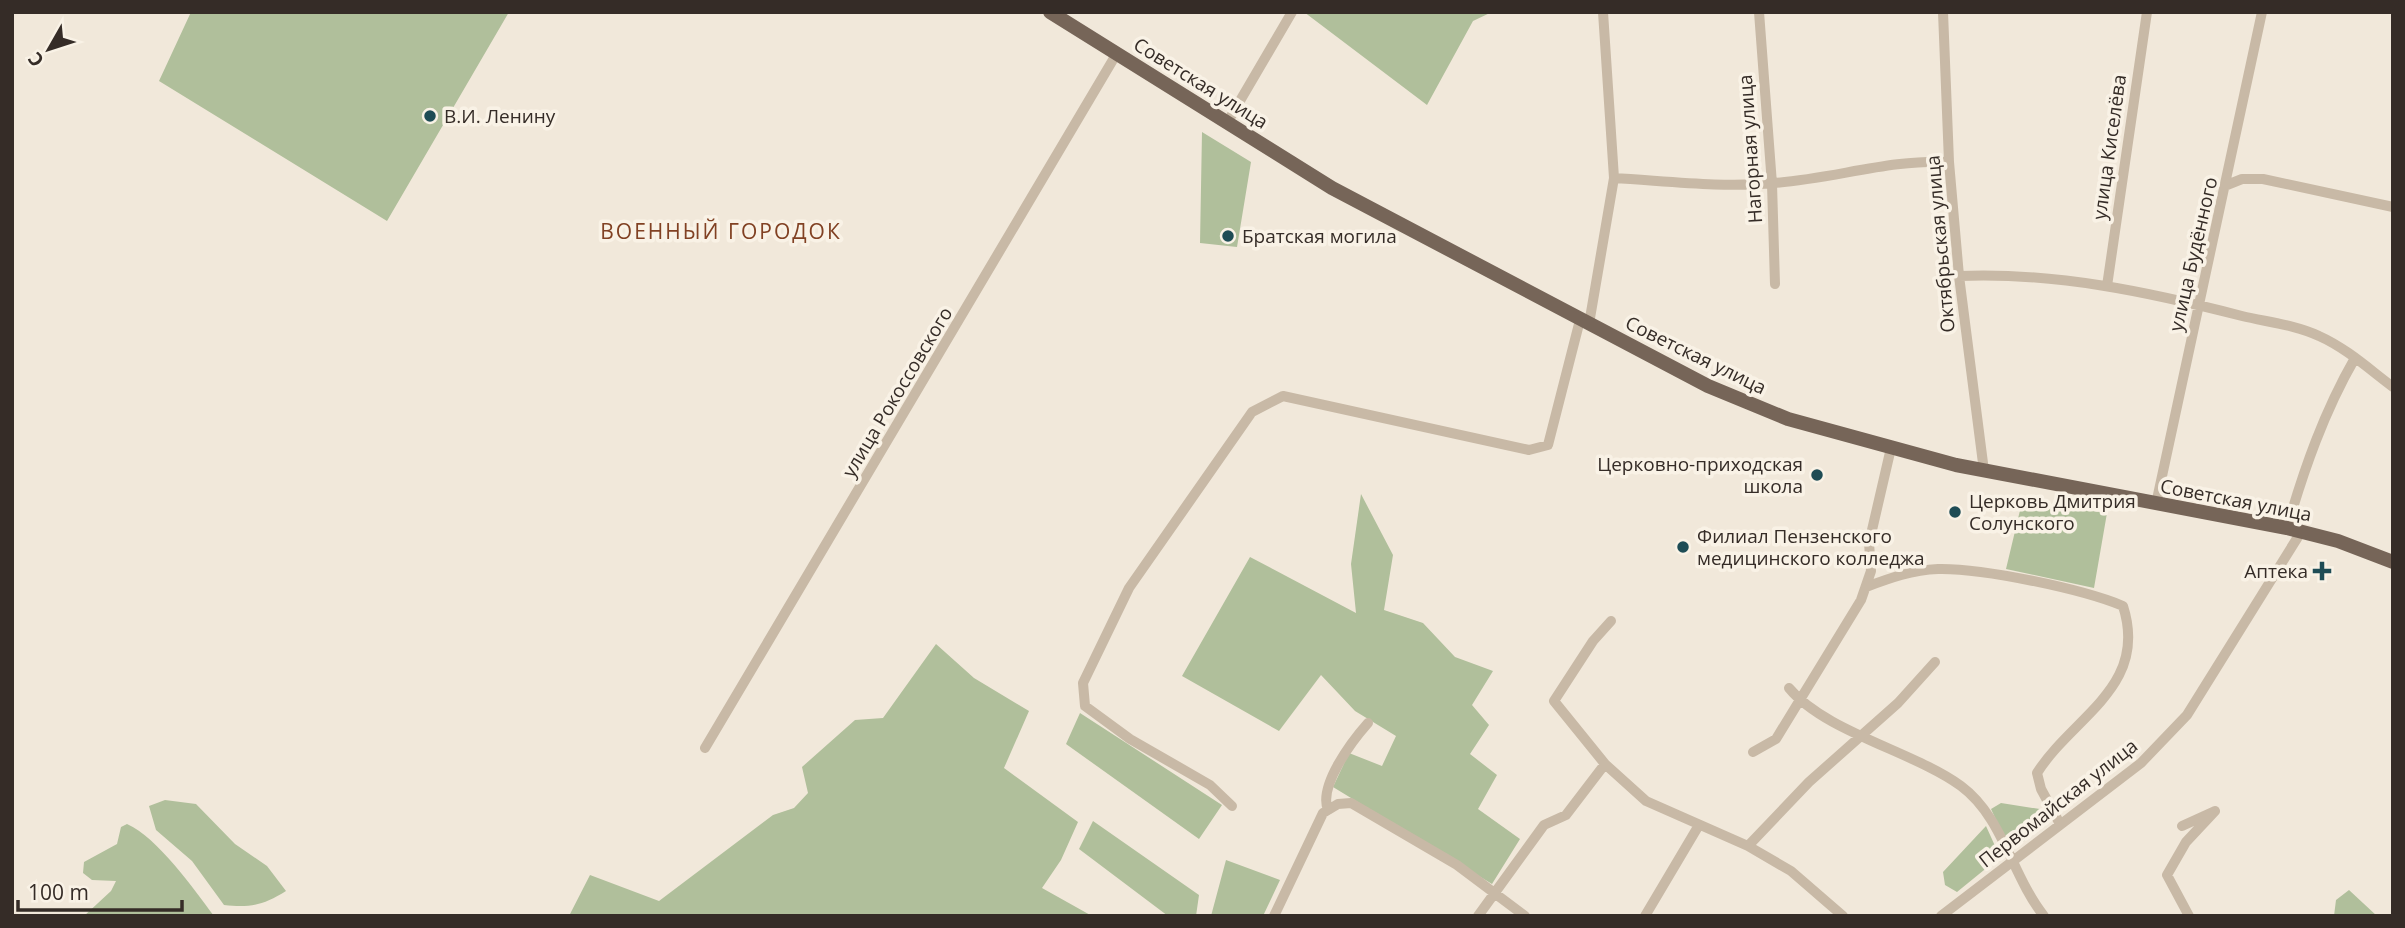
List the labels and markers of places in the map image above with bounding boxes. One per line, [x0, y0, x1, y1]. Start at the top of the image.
place label: В.И. Ленину [444, 103, 556, 129]
marker: В.И. Ленину [422, 108, 438, 124]
place label: Братская могила [1242, 223, 1397, 249]
marker: Братская могила [1220, 228, 1236, 244]
place label: Церковно-приходская школа [1597, 451, 1803, 499]
marker: Церковно-приходская школа [1809, 467, 1825, 483]
place label: Церковь Дмитрия Солунского [1969, 488, 2136, 536]
marker: Церковь Дмитрия Солунского [1947, 504, 1963, 520]
place label: Филиал Пензенского медицинского колледжа [1697, 523, 1925, 571]
marker: Филиал Пензенского медицинского колледжа [1675, 539, 1691, 555]
place label: Аптека [2244, 558, 2308, 584]
marker: Аптека [2314, 563, 2330, 579]

